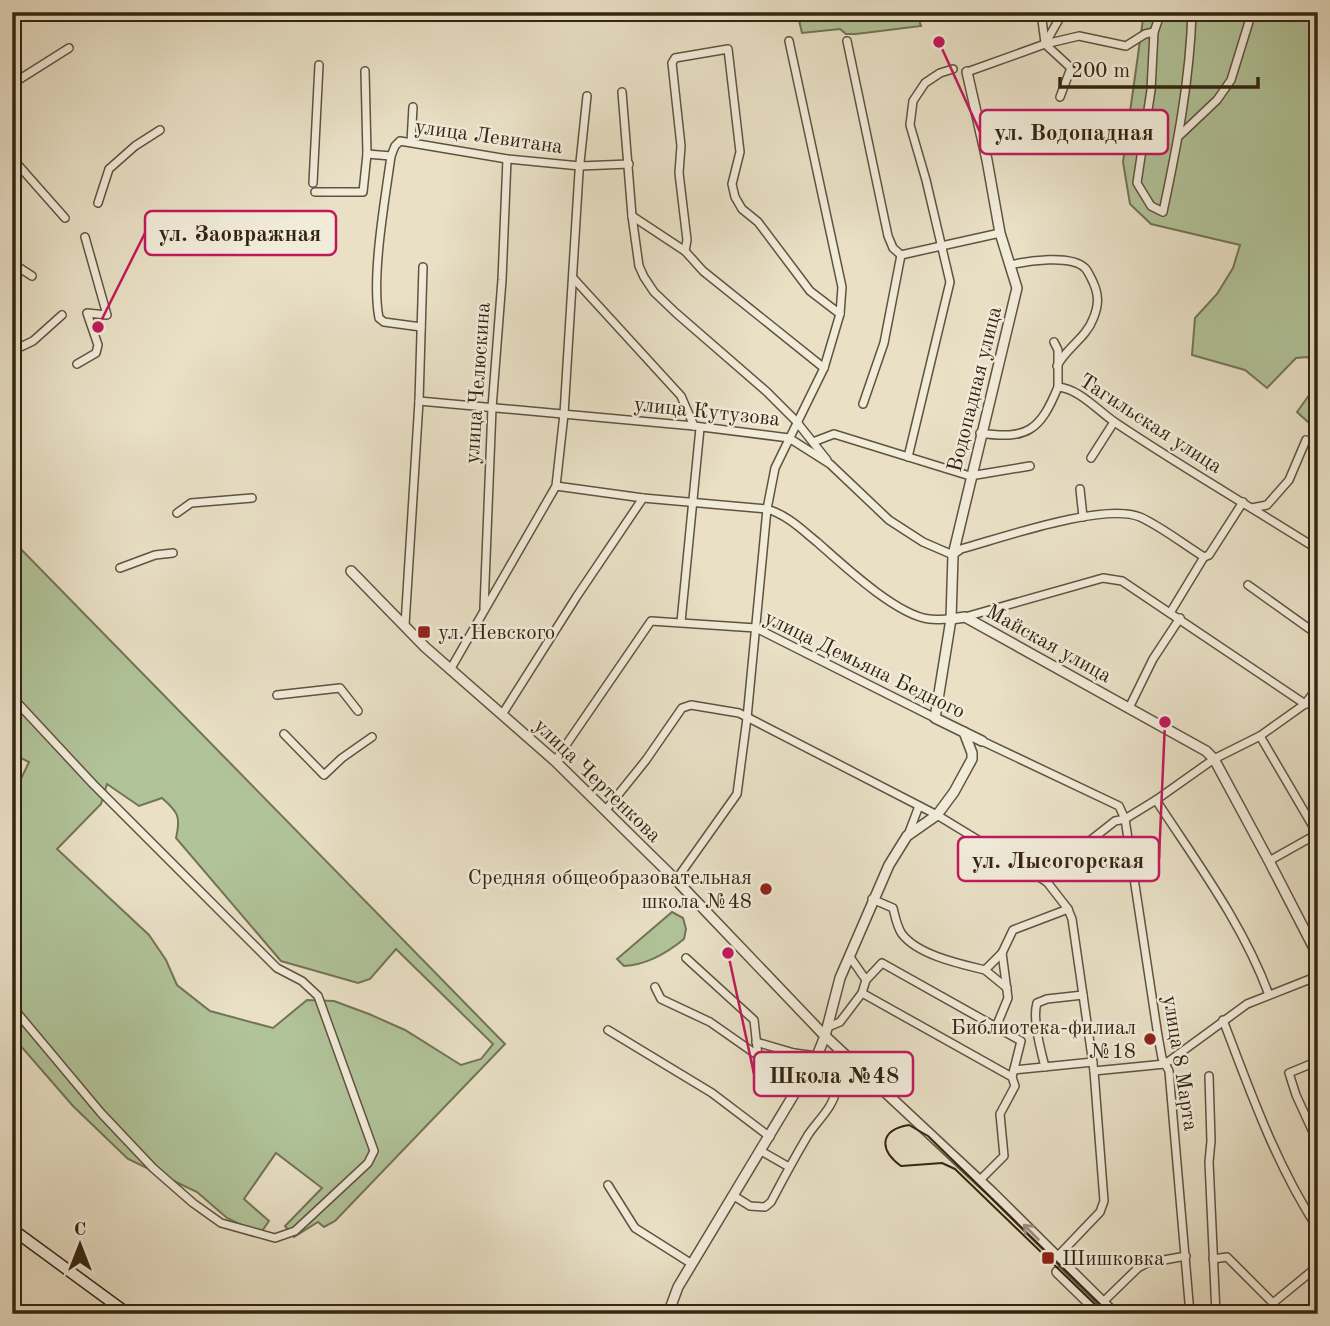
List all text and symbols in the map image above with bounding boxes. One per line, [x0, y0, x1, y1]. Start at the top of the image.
scale bar [1060, 46, 1258, 90]
text: 200 m [1071, 61, 1130, 82]
callout: ул. Водопадная [980, 110, 1168, 154]
street label: улица Левитана [413, 117, 564, 158]
text: ул. Водопадная [994, 122, 1154, 145]
callout: ул. Заовражная [145, 211, 336, 255]
text: ул. Заовражная [159, 223, 321, 246]
street label: улица Челюскина [462, 302, 495, 465]
street label: Водопадная улица [945, 305, 1006, 474]
street label: Тагильская улица [1075, 370, 1225, 478]
street label: улица Кутузова [633, 394, 781, 431]
street label: Майская улица [982, 601, 1115, 687]
street label: улица Демьяна Бедного [761, 608, 968, 723]
place label: ул. Невского [438, 623, 555, 644]
marker: ул. Невского [416, 624, 432, 640]
street label: улица Чертенкова [529, 715, 665, 847]
callout: ул. Лысогорская [958, 837, 1159, 881]
text: ул. Лысогорская [972, 850, 1144, 873]
place label: Средняя общеобразовательная школа №48 [468, 868, 752, 913]
marker: Средняя общеобразовательная школа №48 [758, 881, 774, 897]
street label: улица 8 Марта [1158, 994, 1201, 1132]
place label: Библиотека-филиал №18 [951, 1018, 1136, 1063]
marker: Библиотека-филиал №18 [1142, 1031, 1158, 1047]
callout: Школа №48 [754, 1052, 913, 1096]
text: Школа №48 [769, 1065, 899, 1088]
north arrow [46, 1210, 116, 1280]
text: С [74, 1221, 86, 1240]
one-way arrow [1023, 1223, 1040, 1240]
place label: Шишковка [1062, 1249, 1164, 1270]
marker: Шишковка [1040, 1250, 1056, 1266]

